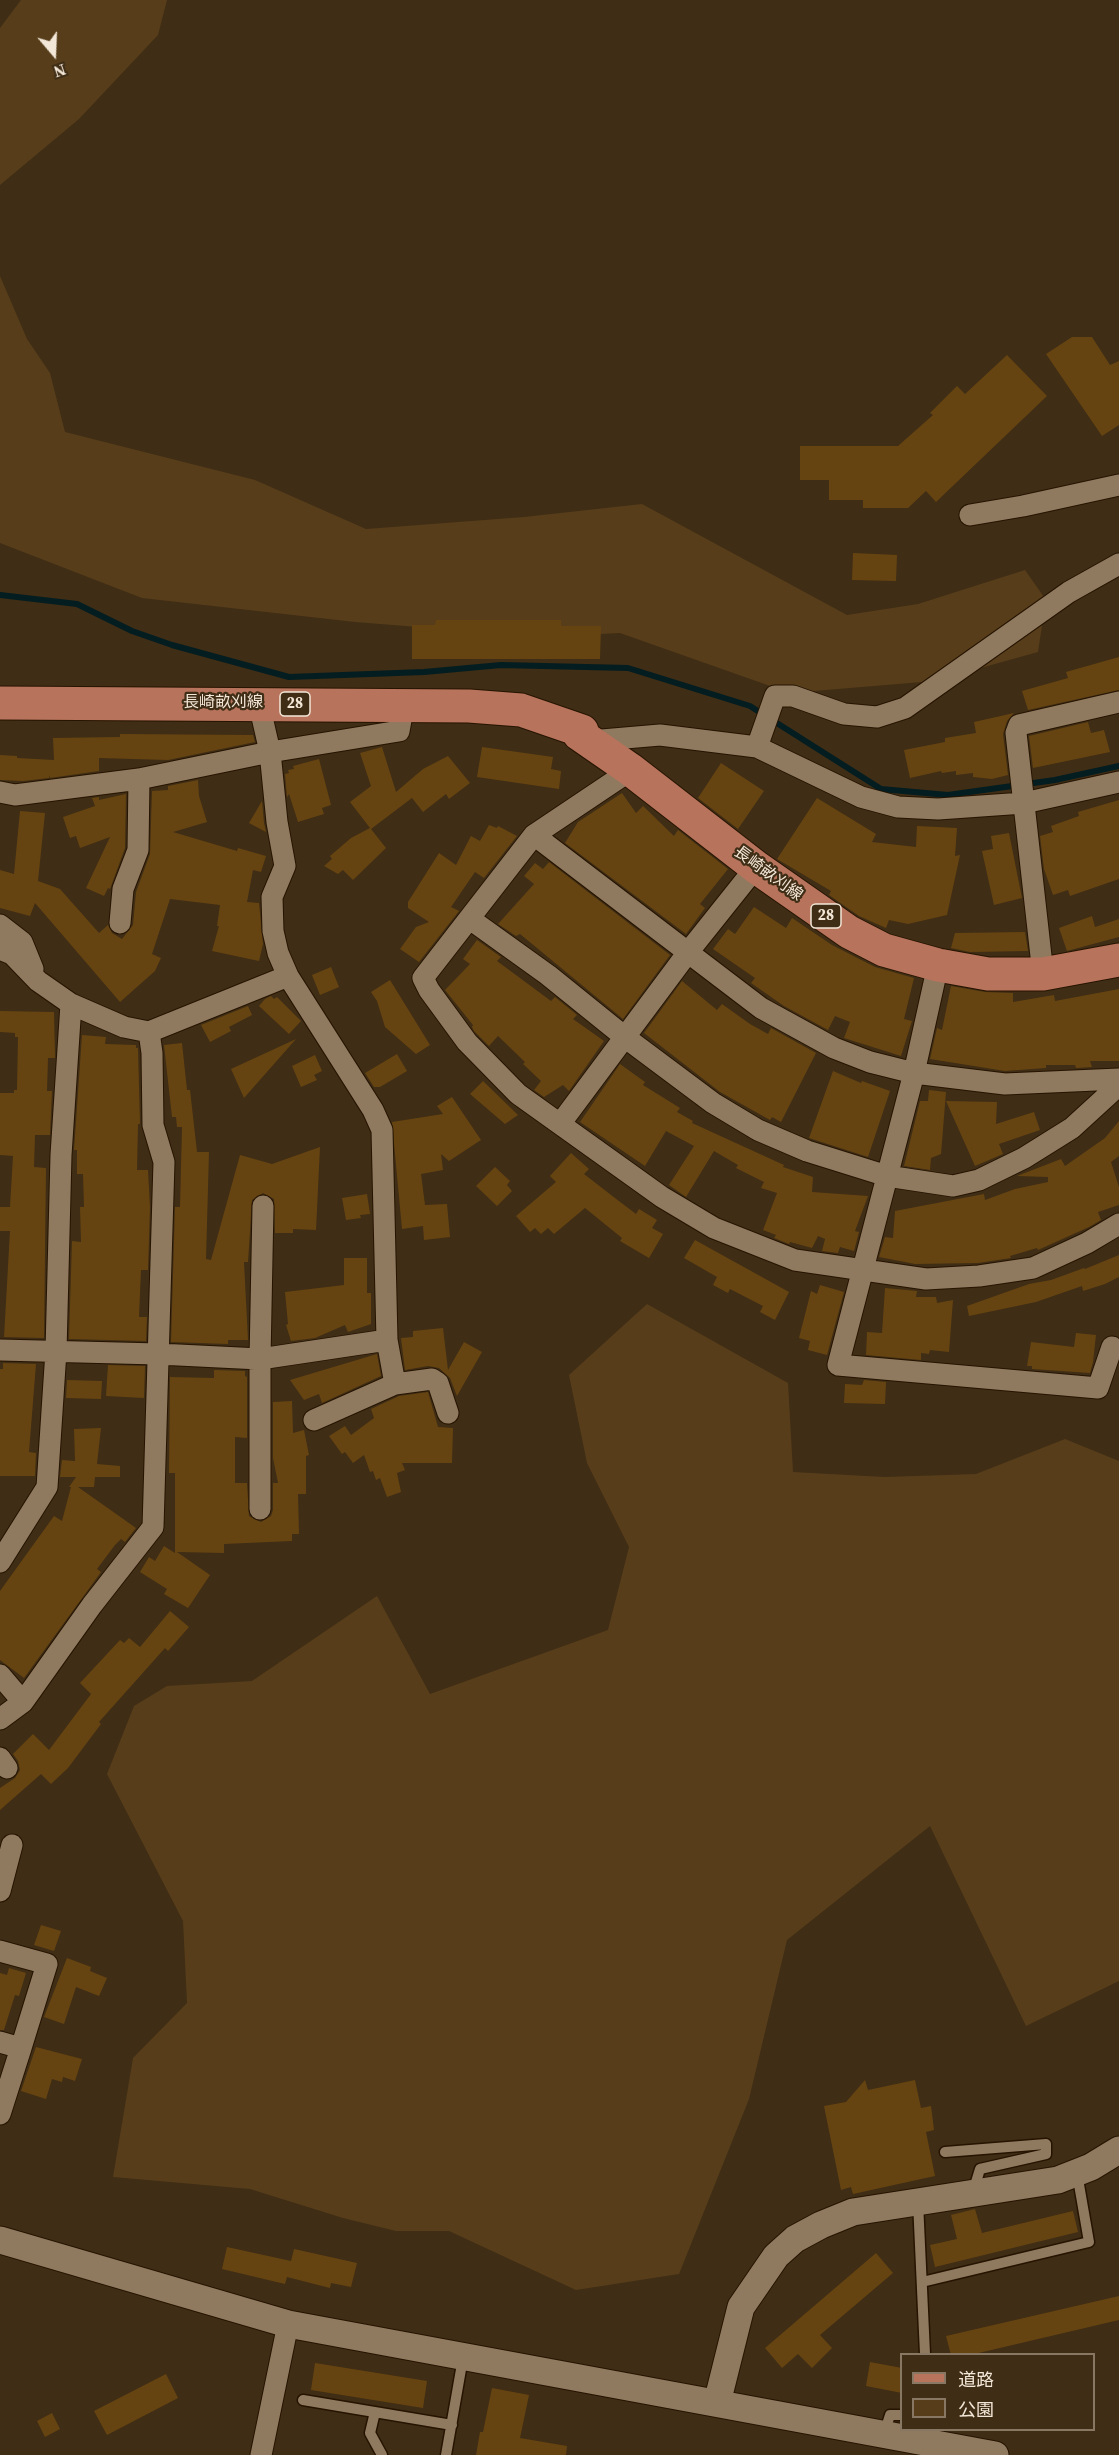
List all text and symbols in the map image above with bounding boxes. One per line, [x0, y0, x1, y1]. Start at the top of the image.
north arrow [24, 24, 84, 84]
text: N [51, 59, 69, 83]
road number: 28 [280, 692, 310, 716]
street label: 長崎畝刈線 [183, 693, 263, 713]
street label: 長崎畝刈線 [730, 843, 806, 905]
road number: 28 [811, 904, 841, 928]
legend [900, 2353, 1095, 2431]
text: 道路 [958, 2367, 994, 2392]
text: 公園 [958, 2397, 994, 2422]

